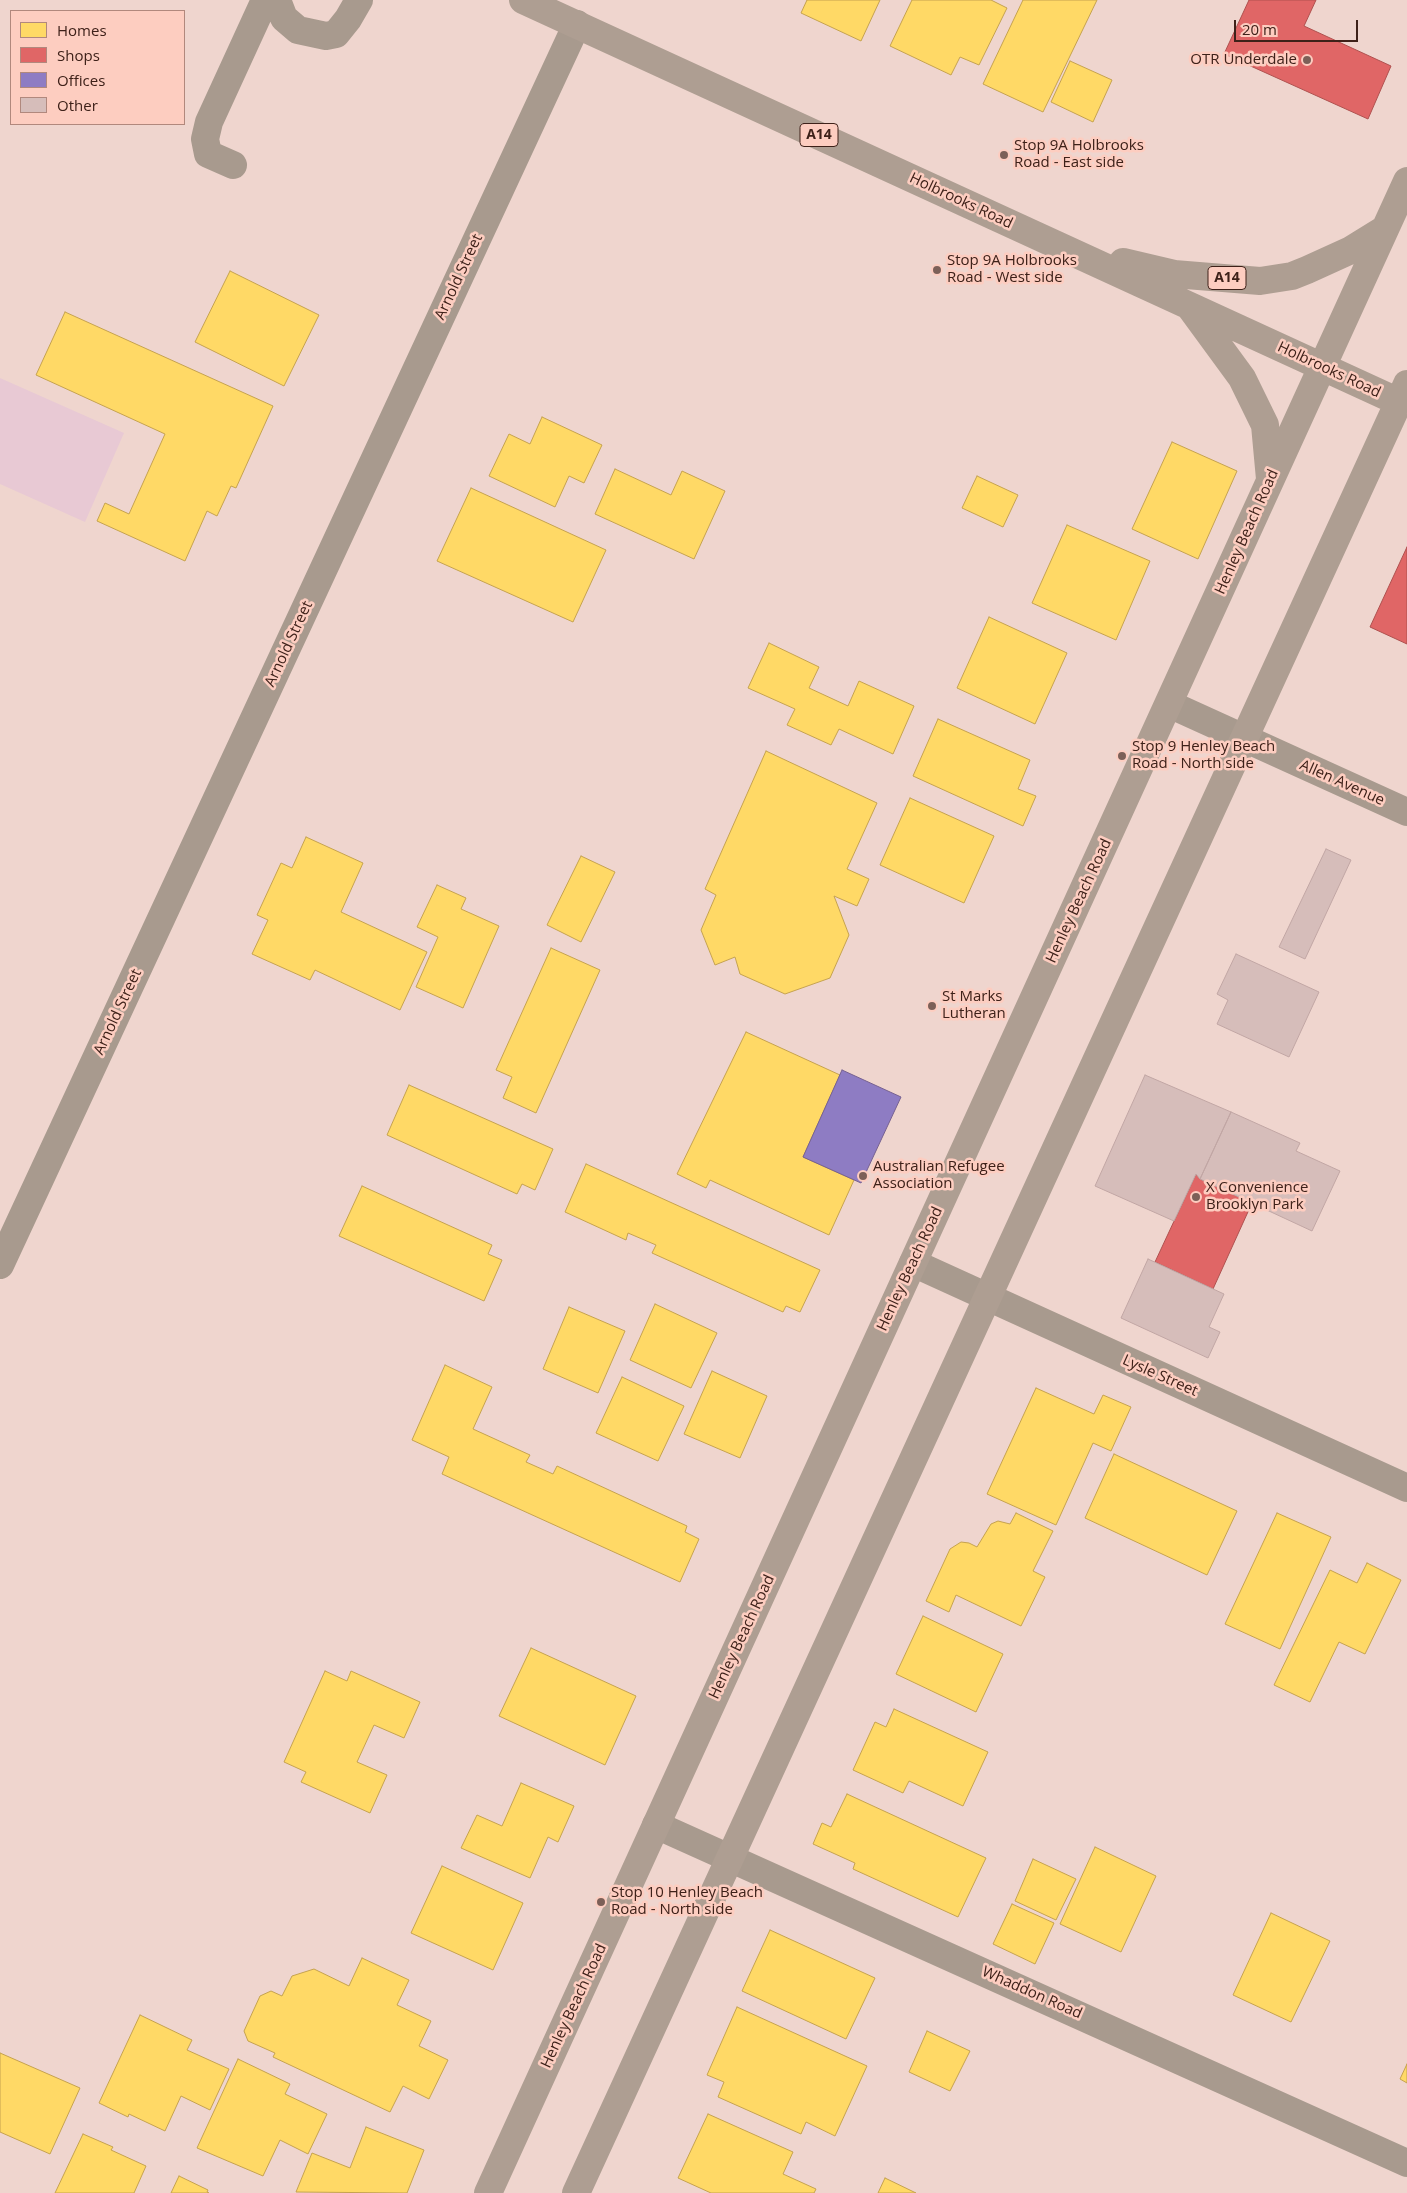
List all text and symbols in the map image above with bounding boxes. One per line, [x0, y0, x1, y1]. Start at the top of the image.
legend [10, 10, 185, 125]
scale bar [1237, 10, 1361, 42]
text: 20 m [1242, 19, 1277, 39]
text: Homes [57, 20, 107, 40]
text: Shops [57, 45, 100, 65]
place label: OTR Underdale [1190, 51, 1297, 69]
marker: OTR Underdale [1301, 54, 1313, 66]
text: Offices [57, 70, 105, 90]
text: Other [57, 95, 98, 115]
road number: A14 [800, 124, 838, 146]
place label: Stop 9A Holbrooks Road - East side [1014, 137, 1144, 172]
marker: Stop 9A Holbrooks Road - East side [998, 149, 1010, 161]
street label: Holbrooks Road [906, 169, 1016, 233]
street label: Arnold Street [431, 231, 487, 323]
place label: Stop 9A Holbrooks Road - West side [947, 252, 1077, 287]
marker: Stop 9A Holbrooks Road - West side [931, 264, 943, 276]
road number: A14 [1208, 266, 1246, 290]
street label: Holbrooks Road [1274, 338, 1384, 402]
street label: Henley Beach Road [1211, 467, 1283, 597]
street label: Arnold Street [261, 598, 317, 690]
place label: Stop 9 Henley Beach Road - North side [1132, 738, 1275, 773]
marker: Stop 9 Henley Beach Road - North side [1116, 750, 1128, 762]
street label: Allen Avenue [1297, 756, 1387, 810]
street label: Henley Beach Road [1042, 836, 1116, 966]
street label: Arnold Street [90, 966, 146, 1058]
place label: St Marks Lutheran [942, 988, 1006, 1023]
marker: St Marks Lutheran [926, 1000, 938, 1012]
place label: Australian Refugee Association [873, 1158, 1005, 1193]
marker: Australian Refugee Association [857, 1170, 869, 1182]
place label: X Convenience Brooklyn Park [1206, 1179, 1308, 1214]
marker: X Convenience Brooklyn Park [1190, 1191, 1202, 1203]
street label: Henley Beach Road [873, 1204, 947, 1334]
street label: Lysle Street [1120, 1351, 1200, 1401]
street label: Henley Beach Road [705, 1572, 779, 1702]
place label: Stop 10 Henley Beach Road - North side [611, 1884, 763, 1919]
marker: Stop 10 Henley Beach Road - North side [595, 1896, 607, 1908]
street label: Henley Beach Road [537, 1941, 611, 2071]
street label: Whaddon Road [979, 1963, 1085, 2023]

